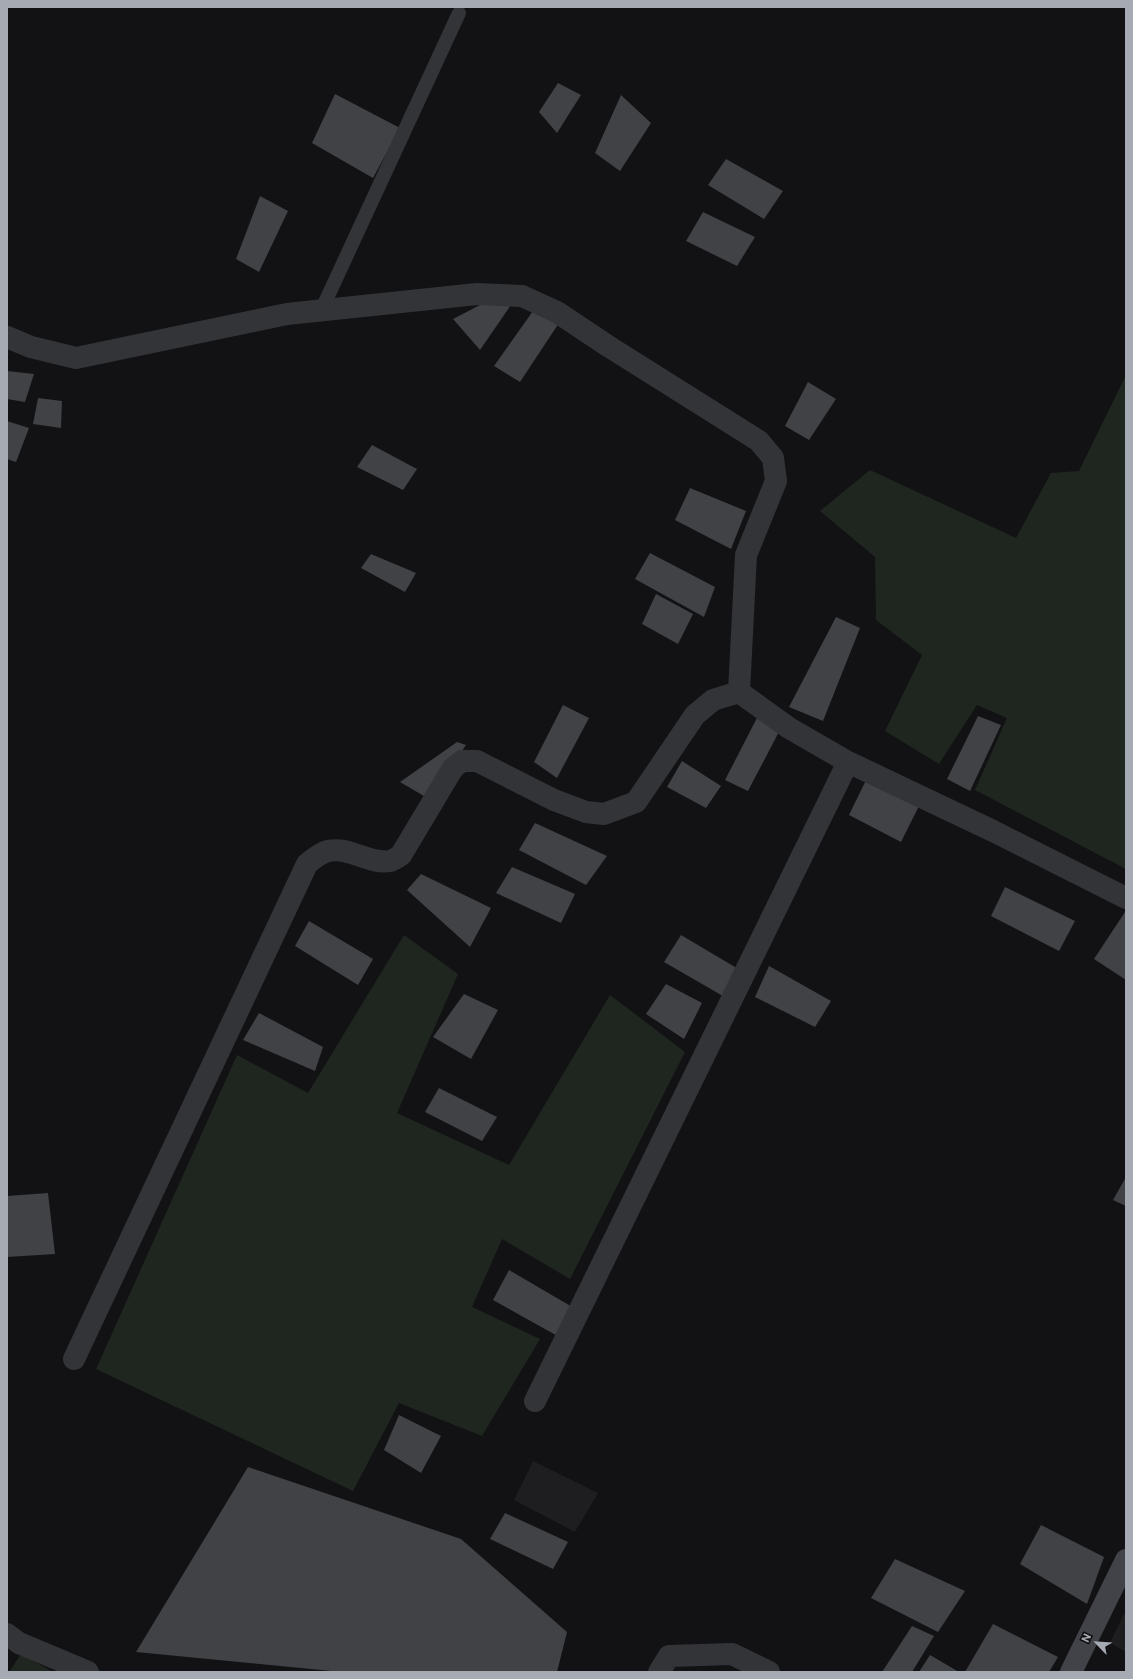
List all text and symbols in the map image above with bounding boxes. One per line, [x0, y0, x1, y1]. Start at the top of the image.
north arrow [1077, 1623, 1117, 1663]
text: N [1078, 1631, 1093, 1644]

